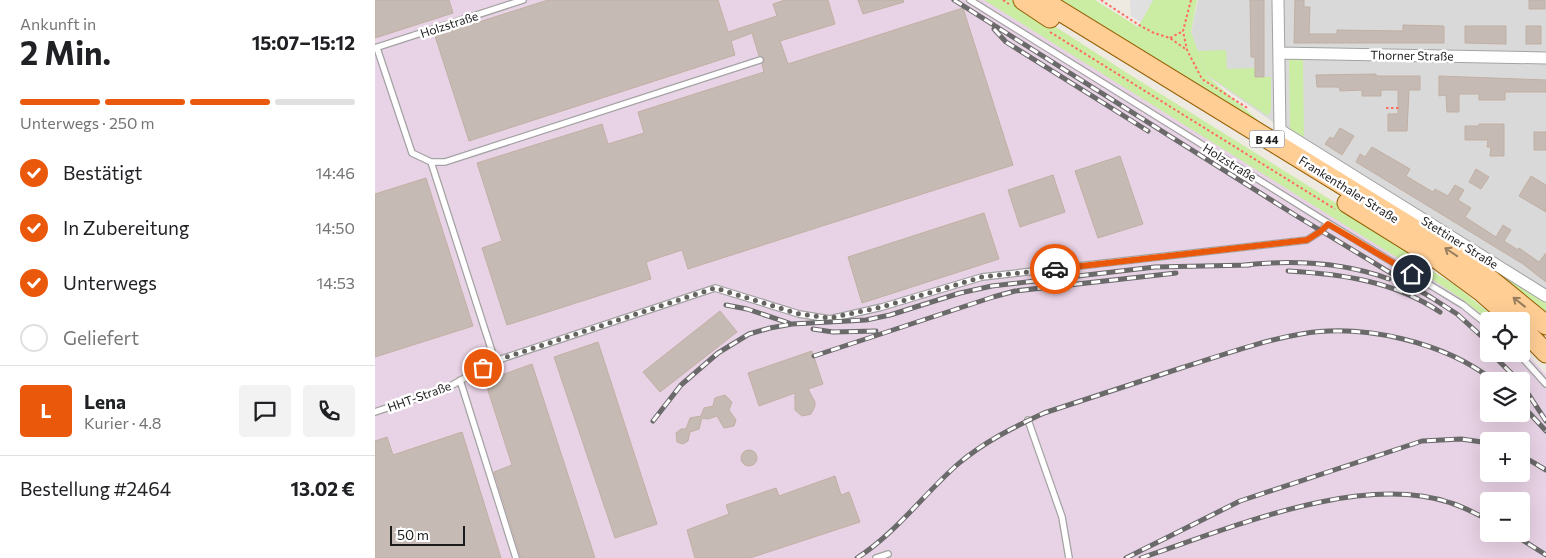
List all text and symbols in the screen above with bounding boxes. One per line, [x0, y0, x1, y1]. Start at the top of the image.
street label: Holzstraße [418, 8, 480, 40]
text: Ankunft in [20, 14, 96, 33]
text: 15:07–15:12 [252, 31, 355, 54]
text: 2 Min. [20, 32, 111, 72]
street label: Thorner Straße [1370, 47, 1454, 63]
text: Unterwegs · 250 m [20, 113, 154, 132]
road number: B 44 [1249, 130, 1285, 148]
street label: Holzstraße [1201, 140, 1259, 184]
street label: Frankenthaler Straße [1297, 153, 1401, 225]
icon: check [20, 159, 48, 187]
text: Bestätigt [63, 161, 142, 184]
text: 14:46 [315, 163, 355, 182]
street label: Stettiner Straße [1419, 213, 1501, 271]
icon: check [20, 214, 48, 242]
text: In Zubereitung [63, 216, 189, 239]
text: 14:50 [315, 218, 355, 237]
courier [1030, 244, 1080, 294]
one-way arrow [1444, 247, 1458, 257]
pin [1391, 253, 1433, 295]
icon: car [1041, 255, 1069, 283]
icon: home [1398, 260, 1426, 288]
icon: check [20, 269, 48, 297]
text: Unterwegs [63, 271, 157, 294]
text: 14:53 [316, 273, 355, 292]
one-way arrow [1513, 296, 1526, 307]
map controls [1480, 312, 1530, 542]
button: locate [1480, 312, 1530, 362]
text: Geliefert [63, 326, 139, 349]
pin [462, 347, 504, 389]
icon: bag [469, 354, 497, 382]
button: layers [1480, 372, 1530, 422]
street label: HHT-Straße [385, 378, 453, 414]
button: chat [239, 385, 291, 437]
button: phone [303, 385, 355, 437]
text: Lena [84, 390, 126, 413]
text: L [40, 399, 52, 422]
text: Kurier · 4.8 [84, 413, 161, 432]
button: + [1480, 432, 1530, 482]
text: Bestellung #2464 [20, 477, 171, 500]
text: 13.02 € [291, 477, 355, 500]
button: − [1480, 492, 1530, 542]
scale bar [390, 523, 465, 546]
text: 50 m [397, 526, 429, 543]

